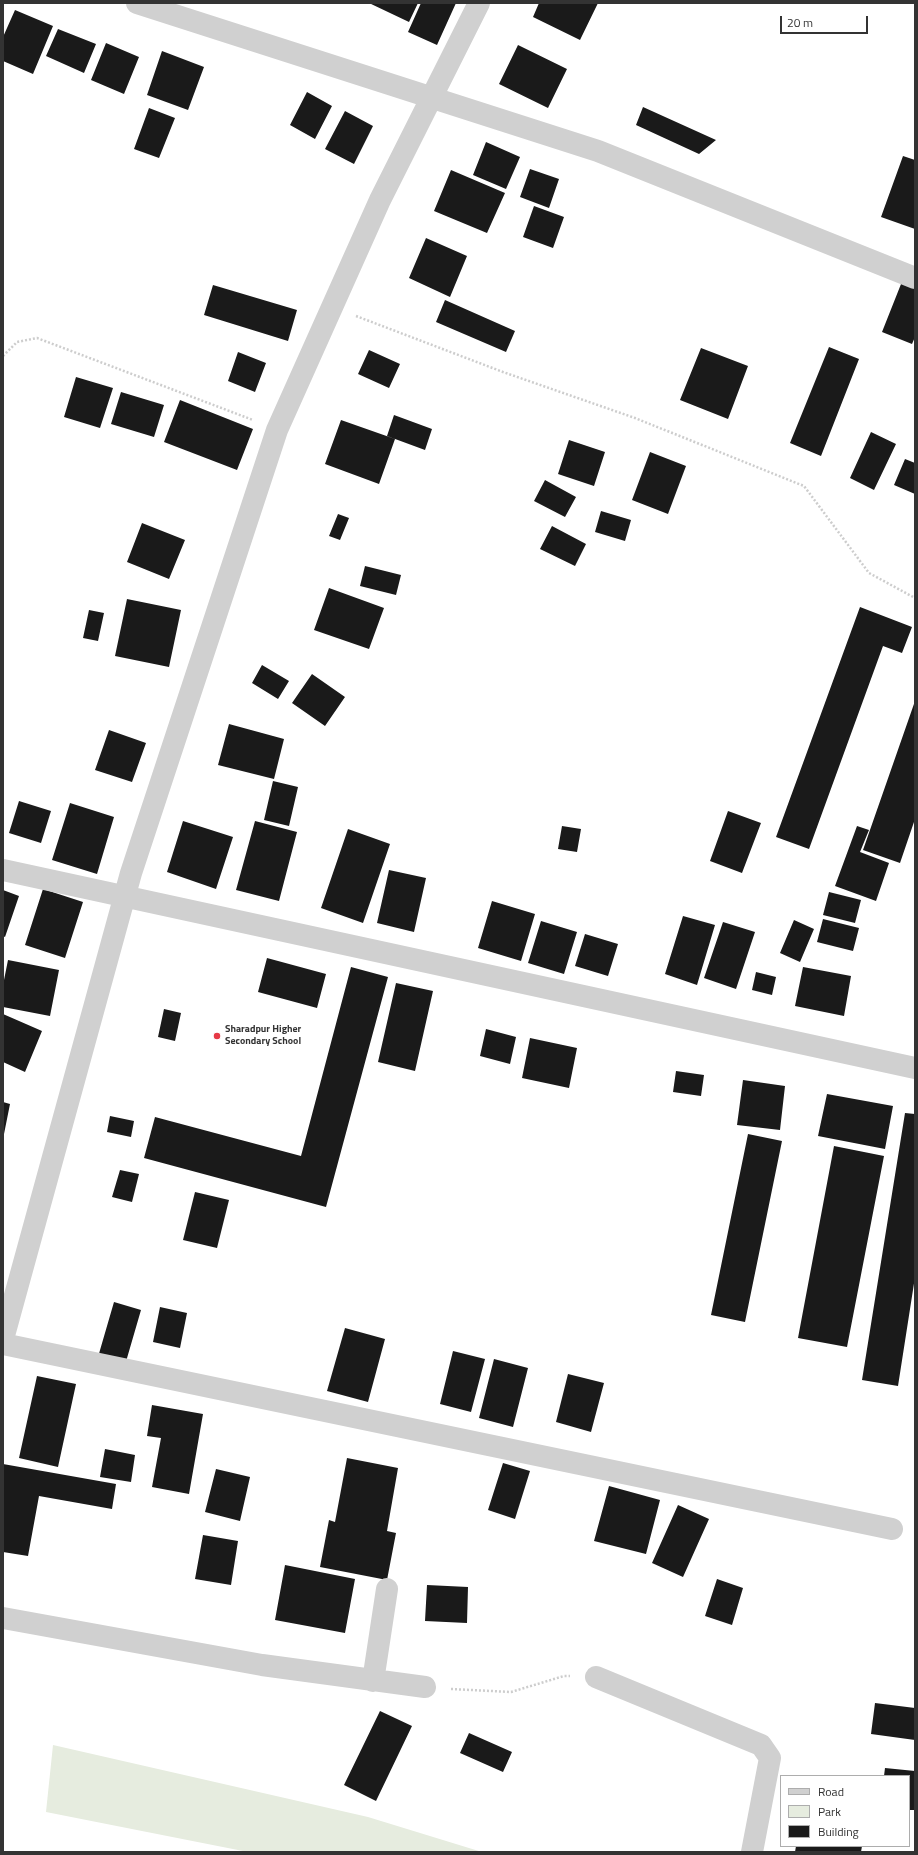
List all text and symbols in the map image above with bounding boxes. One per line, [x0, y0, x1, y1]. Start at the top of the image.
scale bar [782, 8, 870, 34]
text: 20 m [787, 13, 813, 32]
place label: Sharadpur Higher Secondary School [225, 1024, 301, 1048]
marker: Sharadpur Higher Secondary School [212, 1031, 222, 1041]
legend [780, 1775, 910, 1847]
text: Road [818, 1782, 844, 1801]
text: Park [818, 1802, 841, 1821]
text: Building [818, 1822, 859, 1841]

